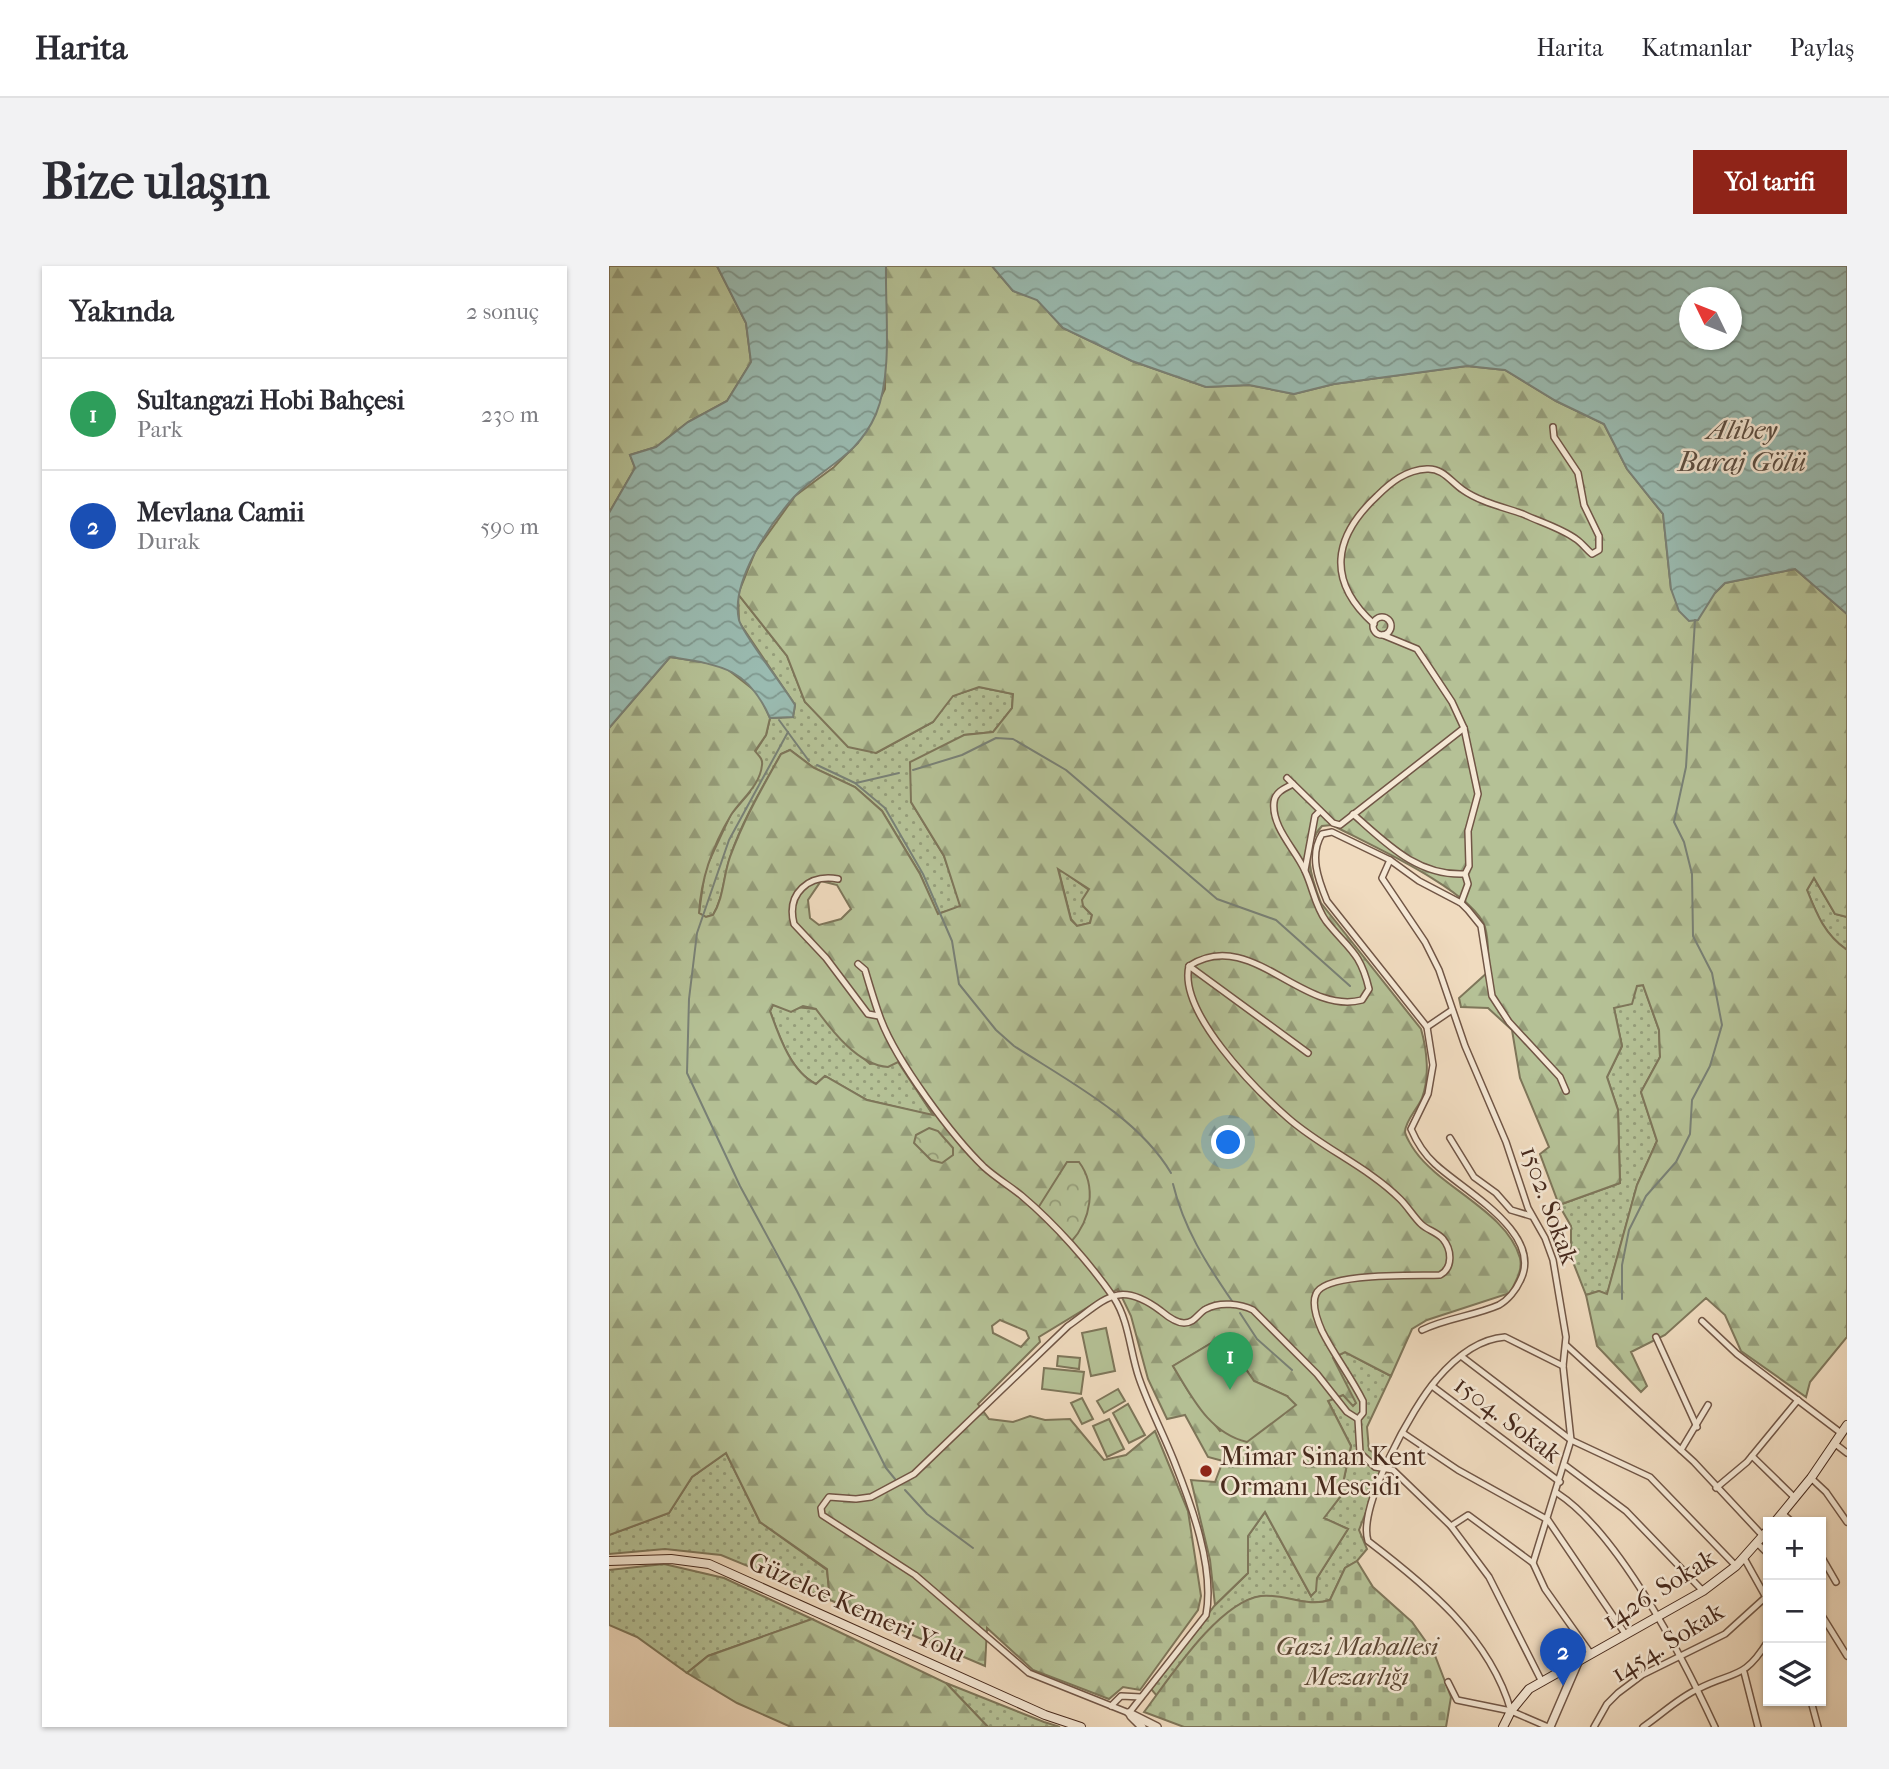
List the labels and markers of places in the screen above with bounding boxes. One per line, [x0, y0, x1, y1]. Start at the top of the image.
pin: 1 [1207, 1332, 1253, 1390]
place label: Mimar Sinan Kent Ormanı Mescidi [1220, 1441, 1427, 1502]
marker: Mimar Sinan Kent Ormanı Mescidi [1198, 1463, 1214, 1479]
pin: 2 [1540, 1628, 1586, 1686]

